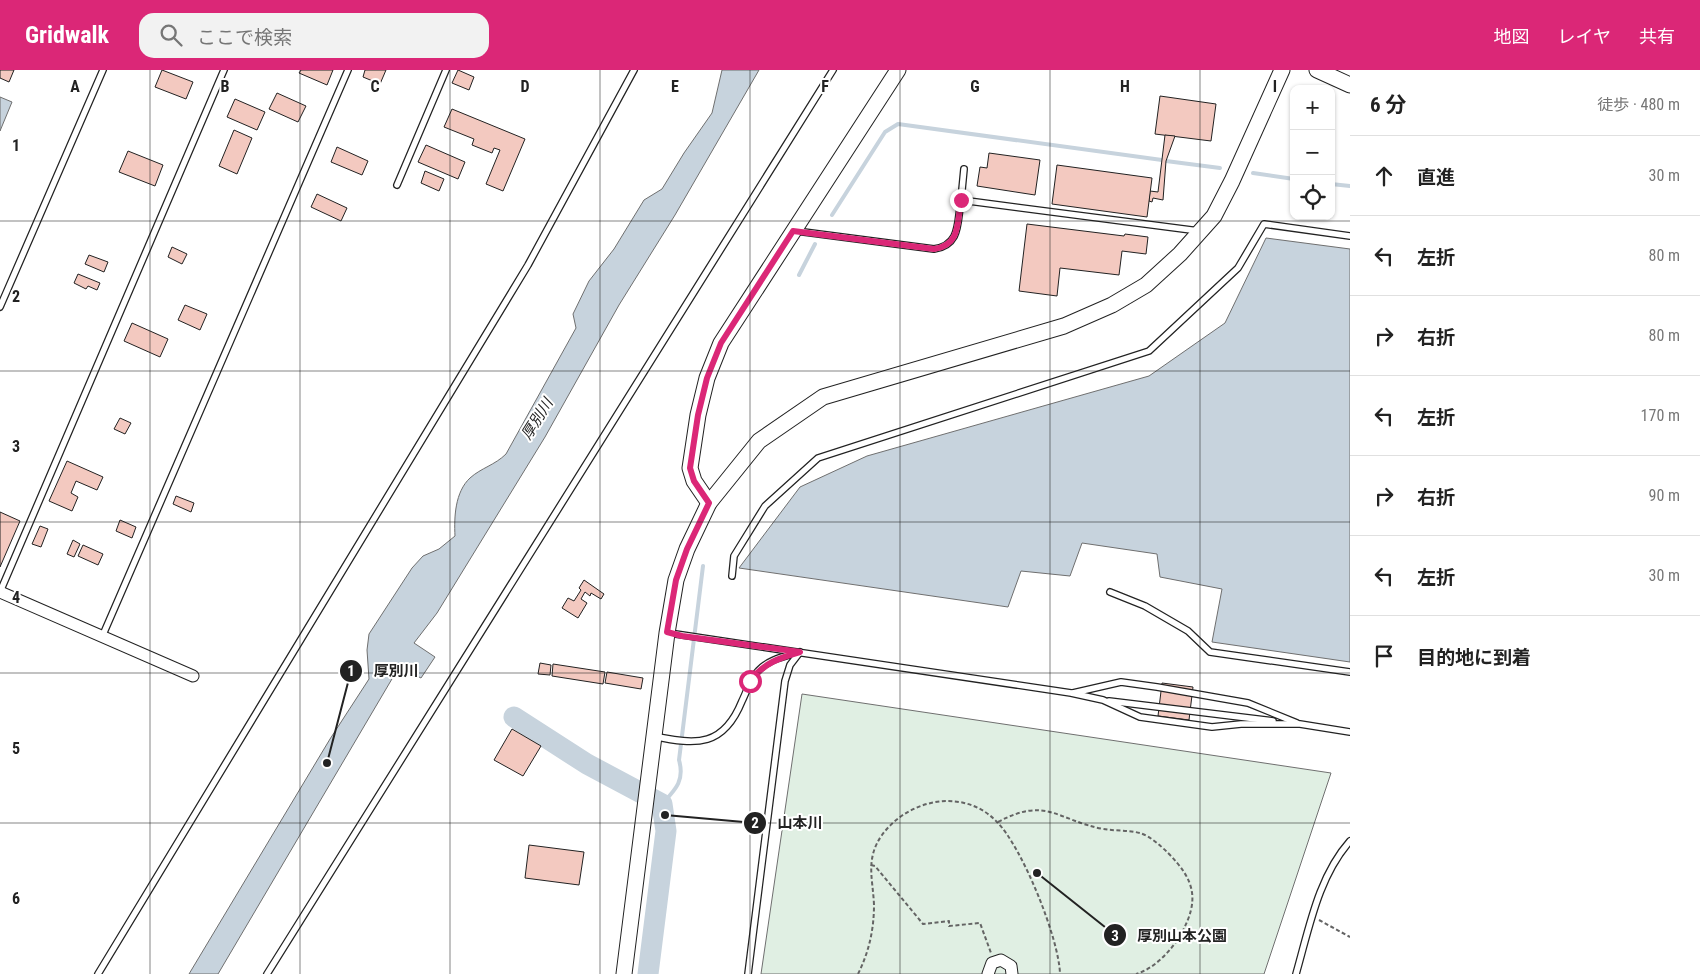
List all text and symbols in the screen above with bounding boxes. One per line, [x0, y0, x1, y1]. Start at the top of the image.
search box [139, 13, 489, 58]
text: Gridwalk [25, 21, 109, 49]
icon: search [157, 21, 185, 49]
text: ここで検索 [197, 26, 292, 49]
text: 地図 [1494, 26, 1530, 47]
text: レイヤ [1558, 26, 1611, 47]
text: 共有 [1639, 26, 1675, 47]
text: A [70, 77, 80, 96]
text: B [221, 77, 230, 96]
text: C [370, 77, 380, 96]
text: D [520, 77, 530, 96]
text: E [671, 77, 679, 96]
text: F [821, 77, 829, 96]
text: G [970, 77, 980, 96]
text: H [1120, 77, 1130, 96]
text: I [1273, 77, 1277, 96]
map controls [1290, 85, 1335, 220]
button: + [1290, 85, 1335, 130]
text: 6 分 [1370, 93, 1406, 117]
text: 徒歩 · 480 m [1597, 95, 1680, 114]
button: − [1290, 130, 1335, 175]
text: 1 [12, 136, 20, 155]
icon: ahead [1370, 162, 1398, 190]
text: 直進 [1417, 166, 1455, 189]
text: 30 m [1648, 166, 1680, 185]
button: locate [1290, 175, 1335, 220]
route end [950, 189, 973, 212]
icon: left [1370, 242, 1398, 270]
text: 左折 [1417, 246, 1455, 269]
text: 80 m [1648, 246, 1680, 265]
text: 2 [12, 287, 20, 306]
icon: right [1370, 322, 1398, 350]
text: 右折 [1417, 326, 1455, 349]
text: 80 m [1648, 326, 1680, 345]
water label: 厚別川 [517, 393, 558, 443]
icon: left [1370, 402, 1398, 430]
text: 左折 [1417, 406, 1455, 429]
text: 170 m [1641, 406, 1680, 425]
text: 3 [12, 437, 20, 456]
icon: right [1370, 482, 1398, 510]
text: 右折 [1417, 486, 1455, 509]
text: 90 m [1648, 486, 1680, 505]
icon: left [1370, 562, 1398, 590]
text: 左折 [1417, 566, 1455, 589]
text: 30 m [1648, 566, 1680, 585]
text: 4 [12, 588, 20, 607]
icon: arrive [1370, 642, 1398, 670]
text: 目的地に到着 [1417, 646, 1531, 669]
callout: 厚別川 [338, 656, 428, 686]
text: 1 [347, 662, 355, 680]
text: 厚別川 [373, 662, 419, 680]
route start [739, 670, 762, 693]
text: 5 [12, 739, 20, 758]
callout: 山本川 [743, 808, 833, 838]
text: 2 [751, 814, 759, 832]
text: 山本川 [777, 814, 823, 832]
text: 6 [12, 889, 20, 908]
callout: 厚別山本公園 [1102, 920, 1237, 950]
text: 3 [1111, 927, 1119, 945]
text: 厚別山本公園 [1137, 927, 1227, 945]

